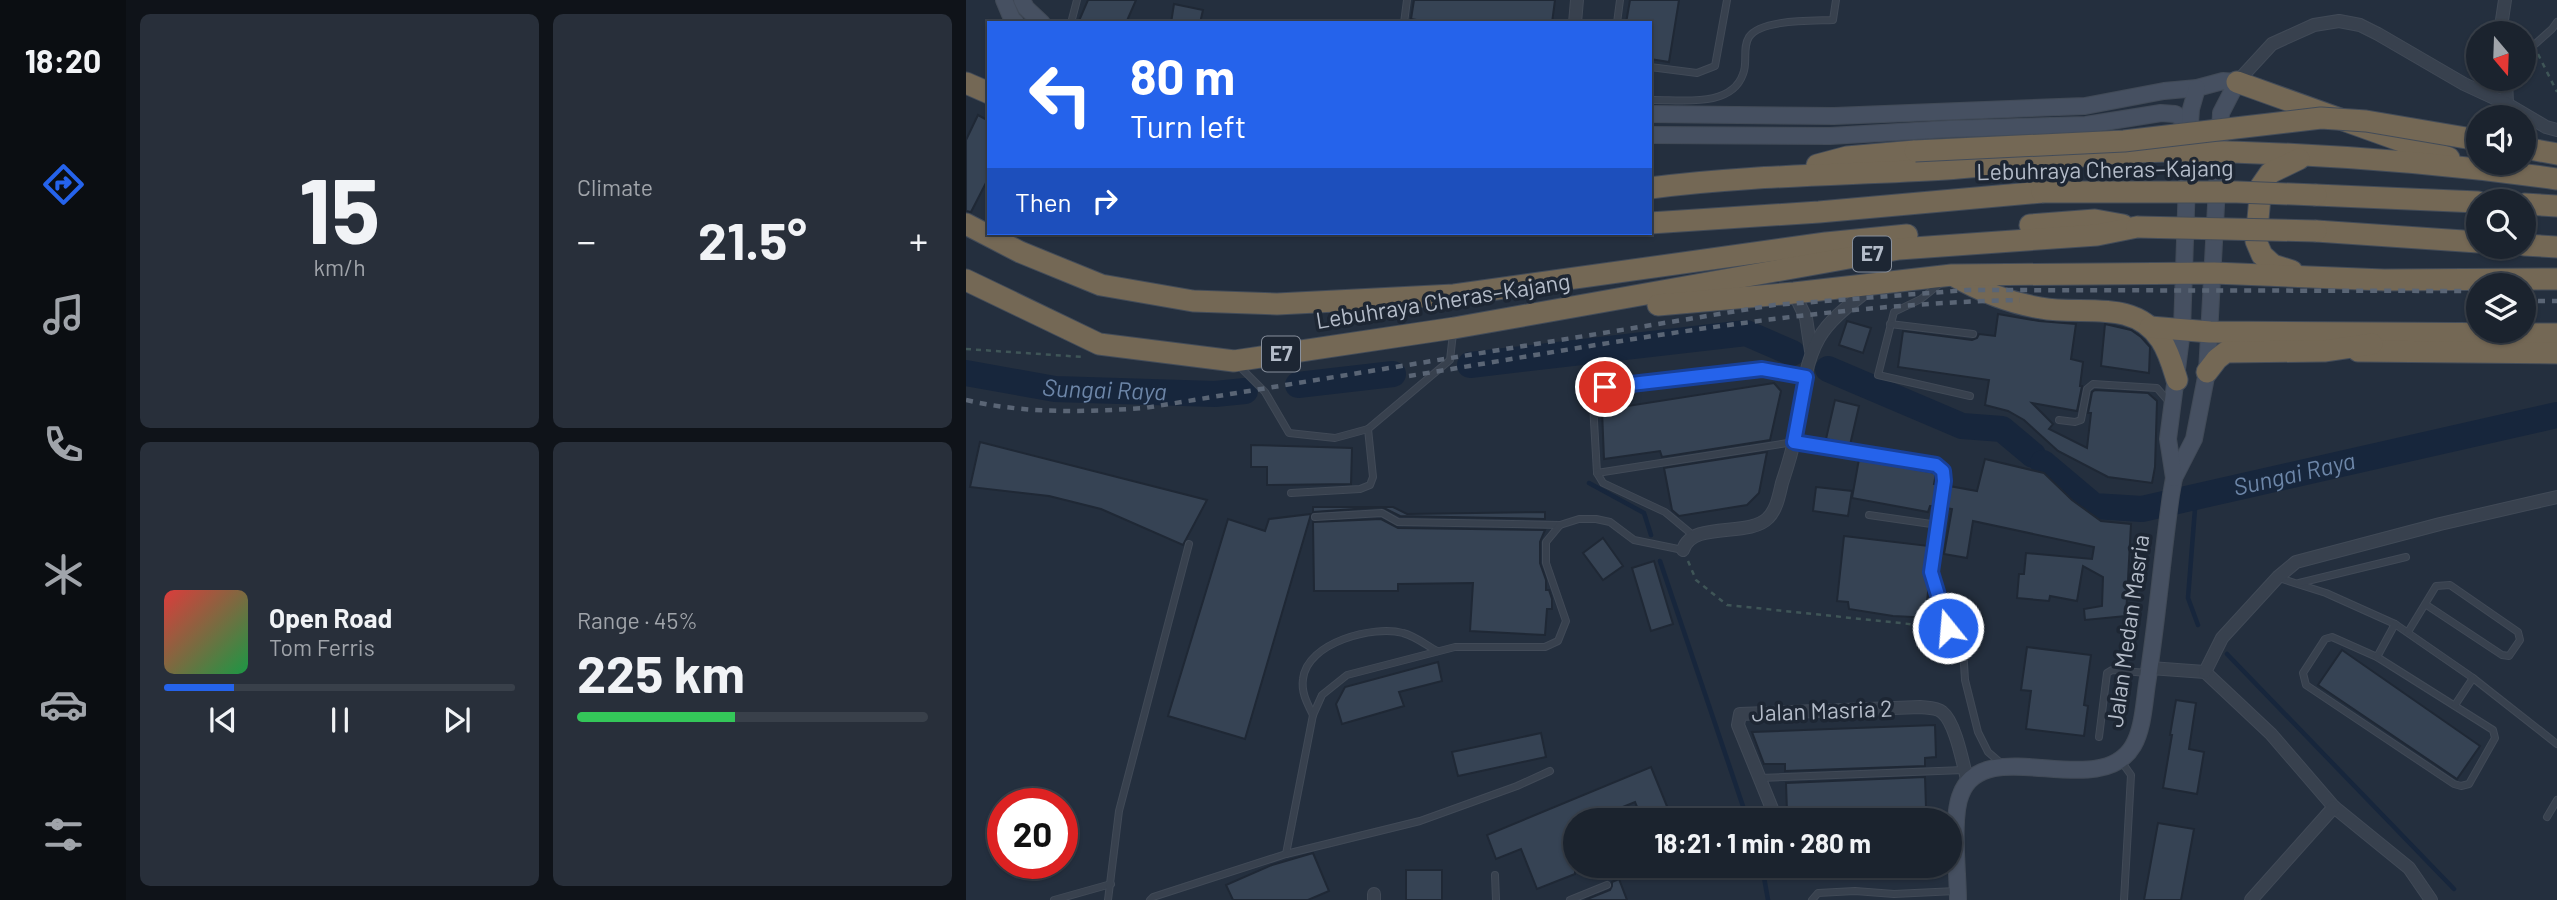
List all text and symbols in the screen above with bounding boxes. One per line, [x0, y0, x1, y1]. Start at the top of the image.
north arrow [2466, 21, 2536, 91]
map controls [2466, 21, 2536, 343]
text: 18:20 [25, 41, 101, 79]
text: 80 m [1130, 46, 1235, 105]
icon: left [1015, 49, 1106, 140]
button: sound [2466, 105, 2536, 175]
text: Turn left [1130, 106, 1247, 144]
text: 15 [299, 153, 380, 262]
street label: Lebuhraya Cheras–Kajang [1976, 153, 2234, 185]
icon: directions [39, 160, 88, 209]
text: Climate [577, 173, 653, 201]
icon: right [1086, 182, 1124, 220]
text: Then [1015, 186, 1072, 217]
button: search [2466, 189, 2536, 259]
text: 21.5° [698, 208, 807, 270]
text: − [577, 217, 596, 263]
text: + [909, 217, 928, 263]
road number: E7 [1853, 236, 1891, 272]
text: km/h [313, 253, 366, 281]
street label: Lebuhraya Cheras–Kajang [1314, 266, 1572, 334]
button: layers [2466, 273, 2536, 343]
icon: music [39, 290, 88, 339]
road number: E7 [1262, 336, 1300, 372]
pin [1575, 357, 1635, 417]
icon: arrive [1586, 368, 1624, 406]
water label: Sungai Raya [1040, 371, 1167, 405]
icon: phone [39, 420, 88, 469]
water label: Sungai Raya [2230, 445, 2358, 501]
street label: Jalan Medan Masria [2100, 533, 2154, 729]
icon: climate [39, 550, 88, 599]
position arrow [1911, 591, 1985, 665]
text: Open Road [269, 602, 392, 633]
text: Range · 45% [577, 606, 698, 634]
text: Tom Ferris [269, 633, 375, 661]
text: 225 km [577, 641, 745, 703]
icon: car [39, 680, 88, 729]
street label: Jalan Masria 2 [1751, 694, 1893, 726]
icon: previous [204, 701, 242, 739]
icon: pause [321, 701, 359, 739]
icon: next [438, 701, 476, 739]
speed limit sign: 20 [987, 788, 1078, 879]
icon: filters [39, 810, 88, 859]
text: 18:21 · 1 min · 280 m [1654, 827, 1871, 858]

